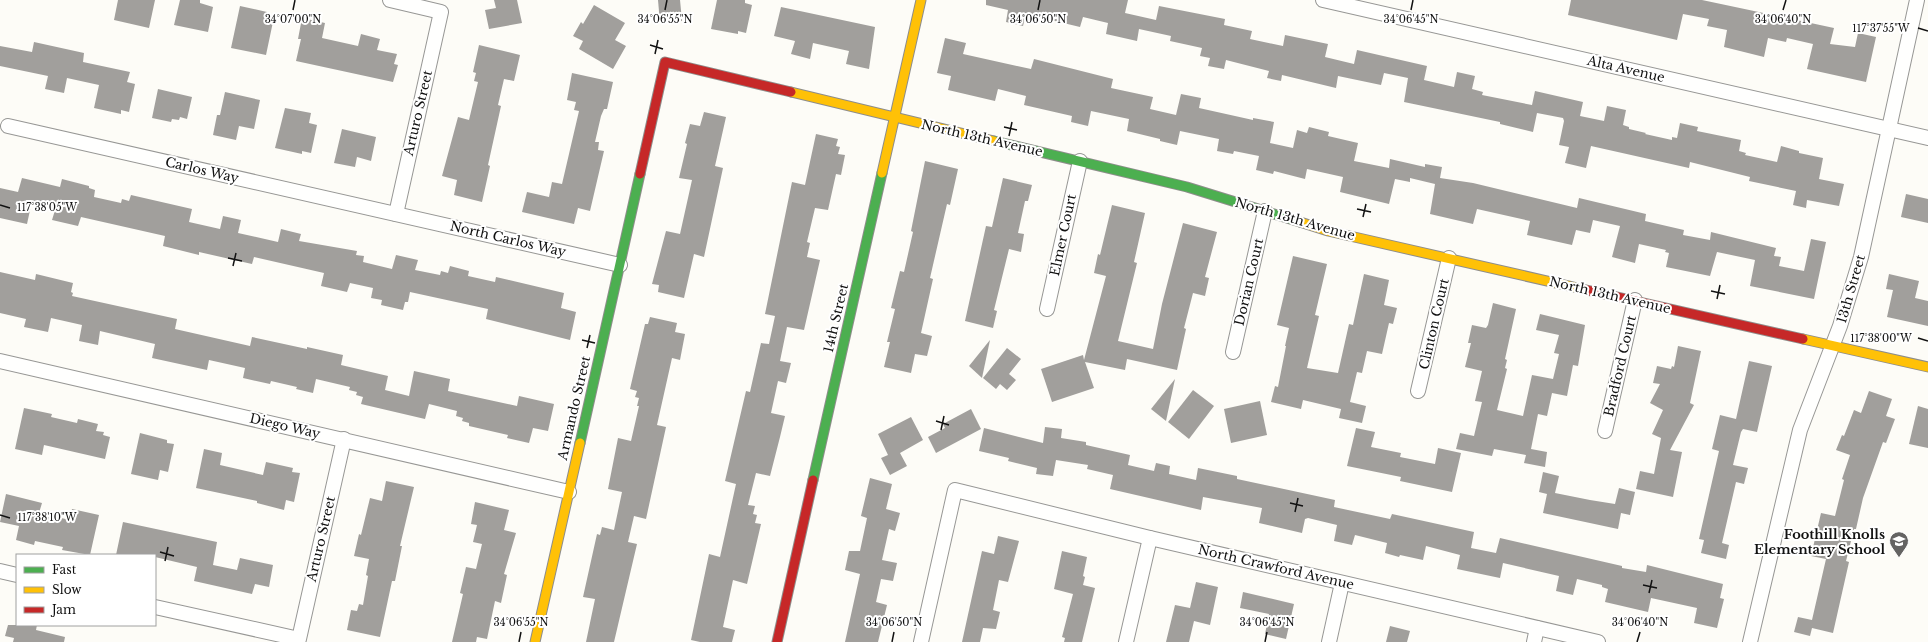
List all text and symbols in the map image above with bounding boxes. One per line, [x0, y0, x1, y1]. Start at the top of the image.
text: 34°07'00"N [265, 13, 321, 26]
text: 34°06'55"N [638, 13, 692, 26]
text: 34°06'50"N [1010, 13, 1066, 26]
text: 34°06'45"N [1384, 13, 1438, 26]
text: 34°06'40"N [1755, 13, 1811, 26]
text: 117°37'55"W [1852, 22, 1910, 35]
street label: Alta Avenue [1585, 52, 1666, 86]
street label: Arturo Street [400, 68, 436, 158]
street label: North 13th Avenue [920, 116, 1044, 160]
street label: Carlos Way [164, 153, 241, 187]
street label: Elmer Court [1046, 192, 1080, 278]
street label: North 13th Avenue [1233, 194, 1357, 244]
text: 117°38'05"W [17, 201, 77, 214]
street label: North Carlos Way [448, 217, 568, 261]
street label: Dorian Court [1231, 237, 1267, 327]
street label: 13th Street [1833, 253, 1869, 325]
street label: North 13th Avenue [1548, 273, 1672, 317]
street label: Clinton Court [1415, 277, 1453, 371]
street label: 14th Street [820, 282, 852, 354]
street label: Bradford Court [1600, 314, 1640, 418]
text: 117°38'00"W [1850, 332, 1912, 345]
street label: Armando Street [554, 354, 594, 463]
street label: Diego Way [248, 410, 323, 443]
street label: Arturo Street [303, 494, 339, 584]
text: 117°38'10"W [18, 511, 77, 524]
place label: Foothill Knolls Elementary School [1754, 526, 1885, 558]
school or university icon: Foothill Knolls Elementary School [1888, 530, 1910, 558]
street label: North Crawford Avenue [1196, 541, 1356, 593]
legend [16, 554, 156, 626]
text: Fast [52, 562, 77, 577]
text: Slow [52, 582, 82, 597]
text: Jam [50, 602, 76, 617]
text: 34°06'55"N [494, 616, 548, 629]
text: 34°06'50"N [866, 616, 922, 629]
text: 34°06'45"N [1240, 616, 1294, 629]
text: 34°06'40"N [1612, 616, 1668, 629]

